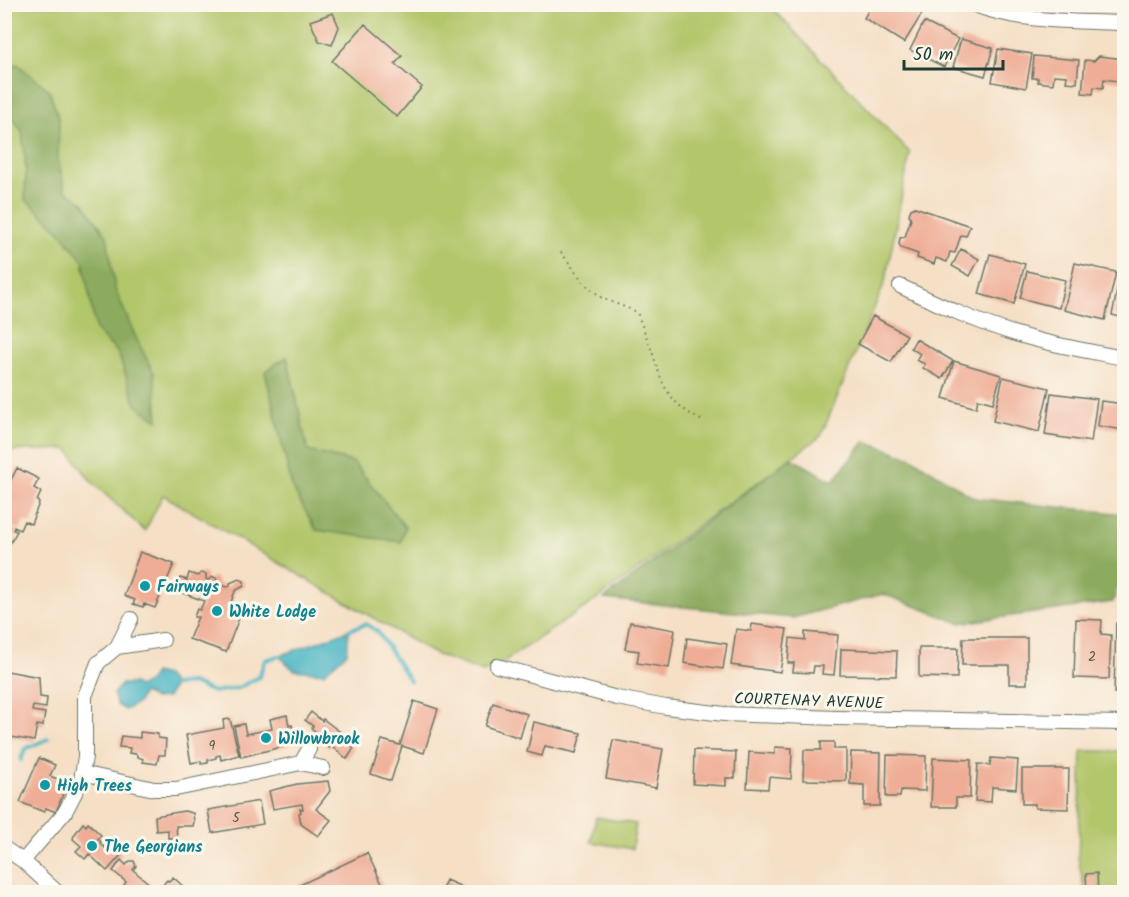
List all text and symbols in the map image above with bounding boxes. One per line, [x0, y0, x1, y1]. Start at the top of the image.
scale bar [904, 33, 1003, 71]
text: 50 m [913, 41, 953, 70]
place label: Fairways [157, 575, 220, 600]
marker: Fairways [138, 579, 152, 593]
place label: White Lodge [229, 600, 316, 625]
marker: White Lodge [210, 604, 224, 618]
house number: 2 [1088, 646, 1096, 668]
street label: COURTENAY AVENUE [734, 686, 885, 717]
place label: Willowbrook [278, 727, 360, 752]
marker: Willowbrook [259, 731, 273, 745]
house number: 9 [209, 735, 216, 757]
place label: High Trees [57, 774, 133, 799]
marker: High Trees [38, 778, 52, 792]
house number: 5 [232, 807, 241, 829]
place label: The Georgians [104, 835, 203, 860]
marker: The Georgians [85, 839, 99, 853]

